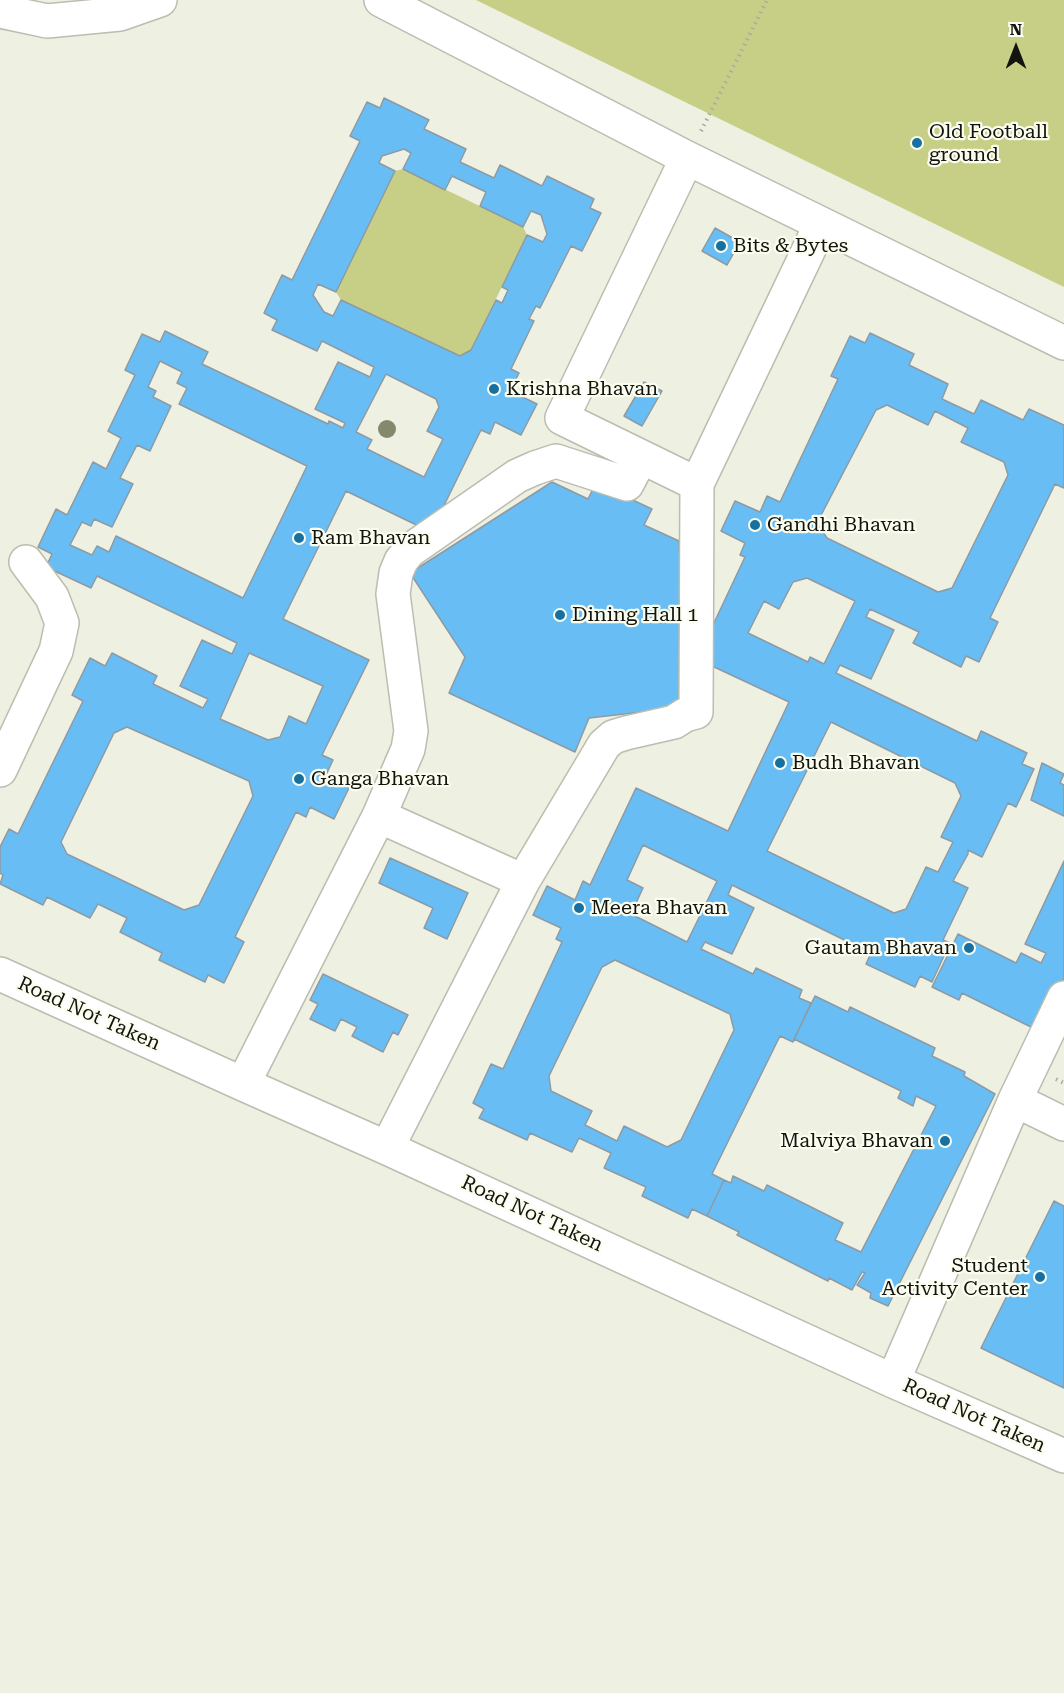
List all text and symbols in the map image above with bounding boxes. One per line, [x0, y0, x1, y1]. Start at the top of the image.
north arrow [986, 18, 1046, 78]
text: N [1010, 20, 1022, 39]
place label: Old Football ground [929, 120, 1048, 167]
marker: Old Football ground [910, 136, 924, 150]
place label: Bits & Bytes [733, 234, 848, 258]
marker: Bits & Bytes [714, 239, 728, 253]
place label: Krishna Bhavan [506, 377, 658, 401]
marker: Krishna Bhavan [487, 382, 501, 396]
place label: Gandhi Bhavan [767, 513, 915, 537]
marker: Gandhi Bhavan [748, 518, 762, 532]
place label: Ram Bhavan [311, 526, 430, 550]
marker: Ram Bhavan [292, 531, 306, 545]
place label: Dining Hall 1 [572, 603, 698, 627]
marker: Dining Hall 1 [553, 608, 567, 622]
place label: Budh Bhavan [792, 751, 920, 775]
marker: Budh Bhavan [773, 756, 787, 770]
place label: Ganga Bhavan [311, 767, 449, 791]
marker: Ganga Bhavan [292, 772, 306, 786]
place label: Meera Bhavan [591, 896, 727, 920]
marker: Meera Bhavan [572, 901, 586, 915]
place label: Gautam Bhavan [805, 936, 957, 960]
marker: Gautam Bhavan [962, 941, 976, 955]
street label: Road Not Taken [14, 972, 164, 1056]
place label: Malviya Bhavan [780, 1129, 933, 1153]
marker: Malviya Bhavan [938, 1134, 952, 1148]
street label: Road Not Taken [457, 1171, 607, 1257]
place label: Student Activity Center [882, 1254, 1028, 1301]
marker: Student Activity Center [1033, 1270, 1047, 1284]
street label: Road Not Taken [899, 1374, 1049, 1458]

